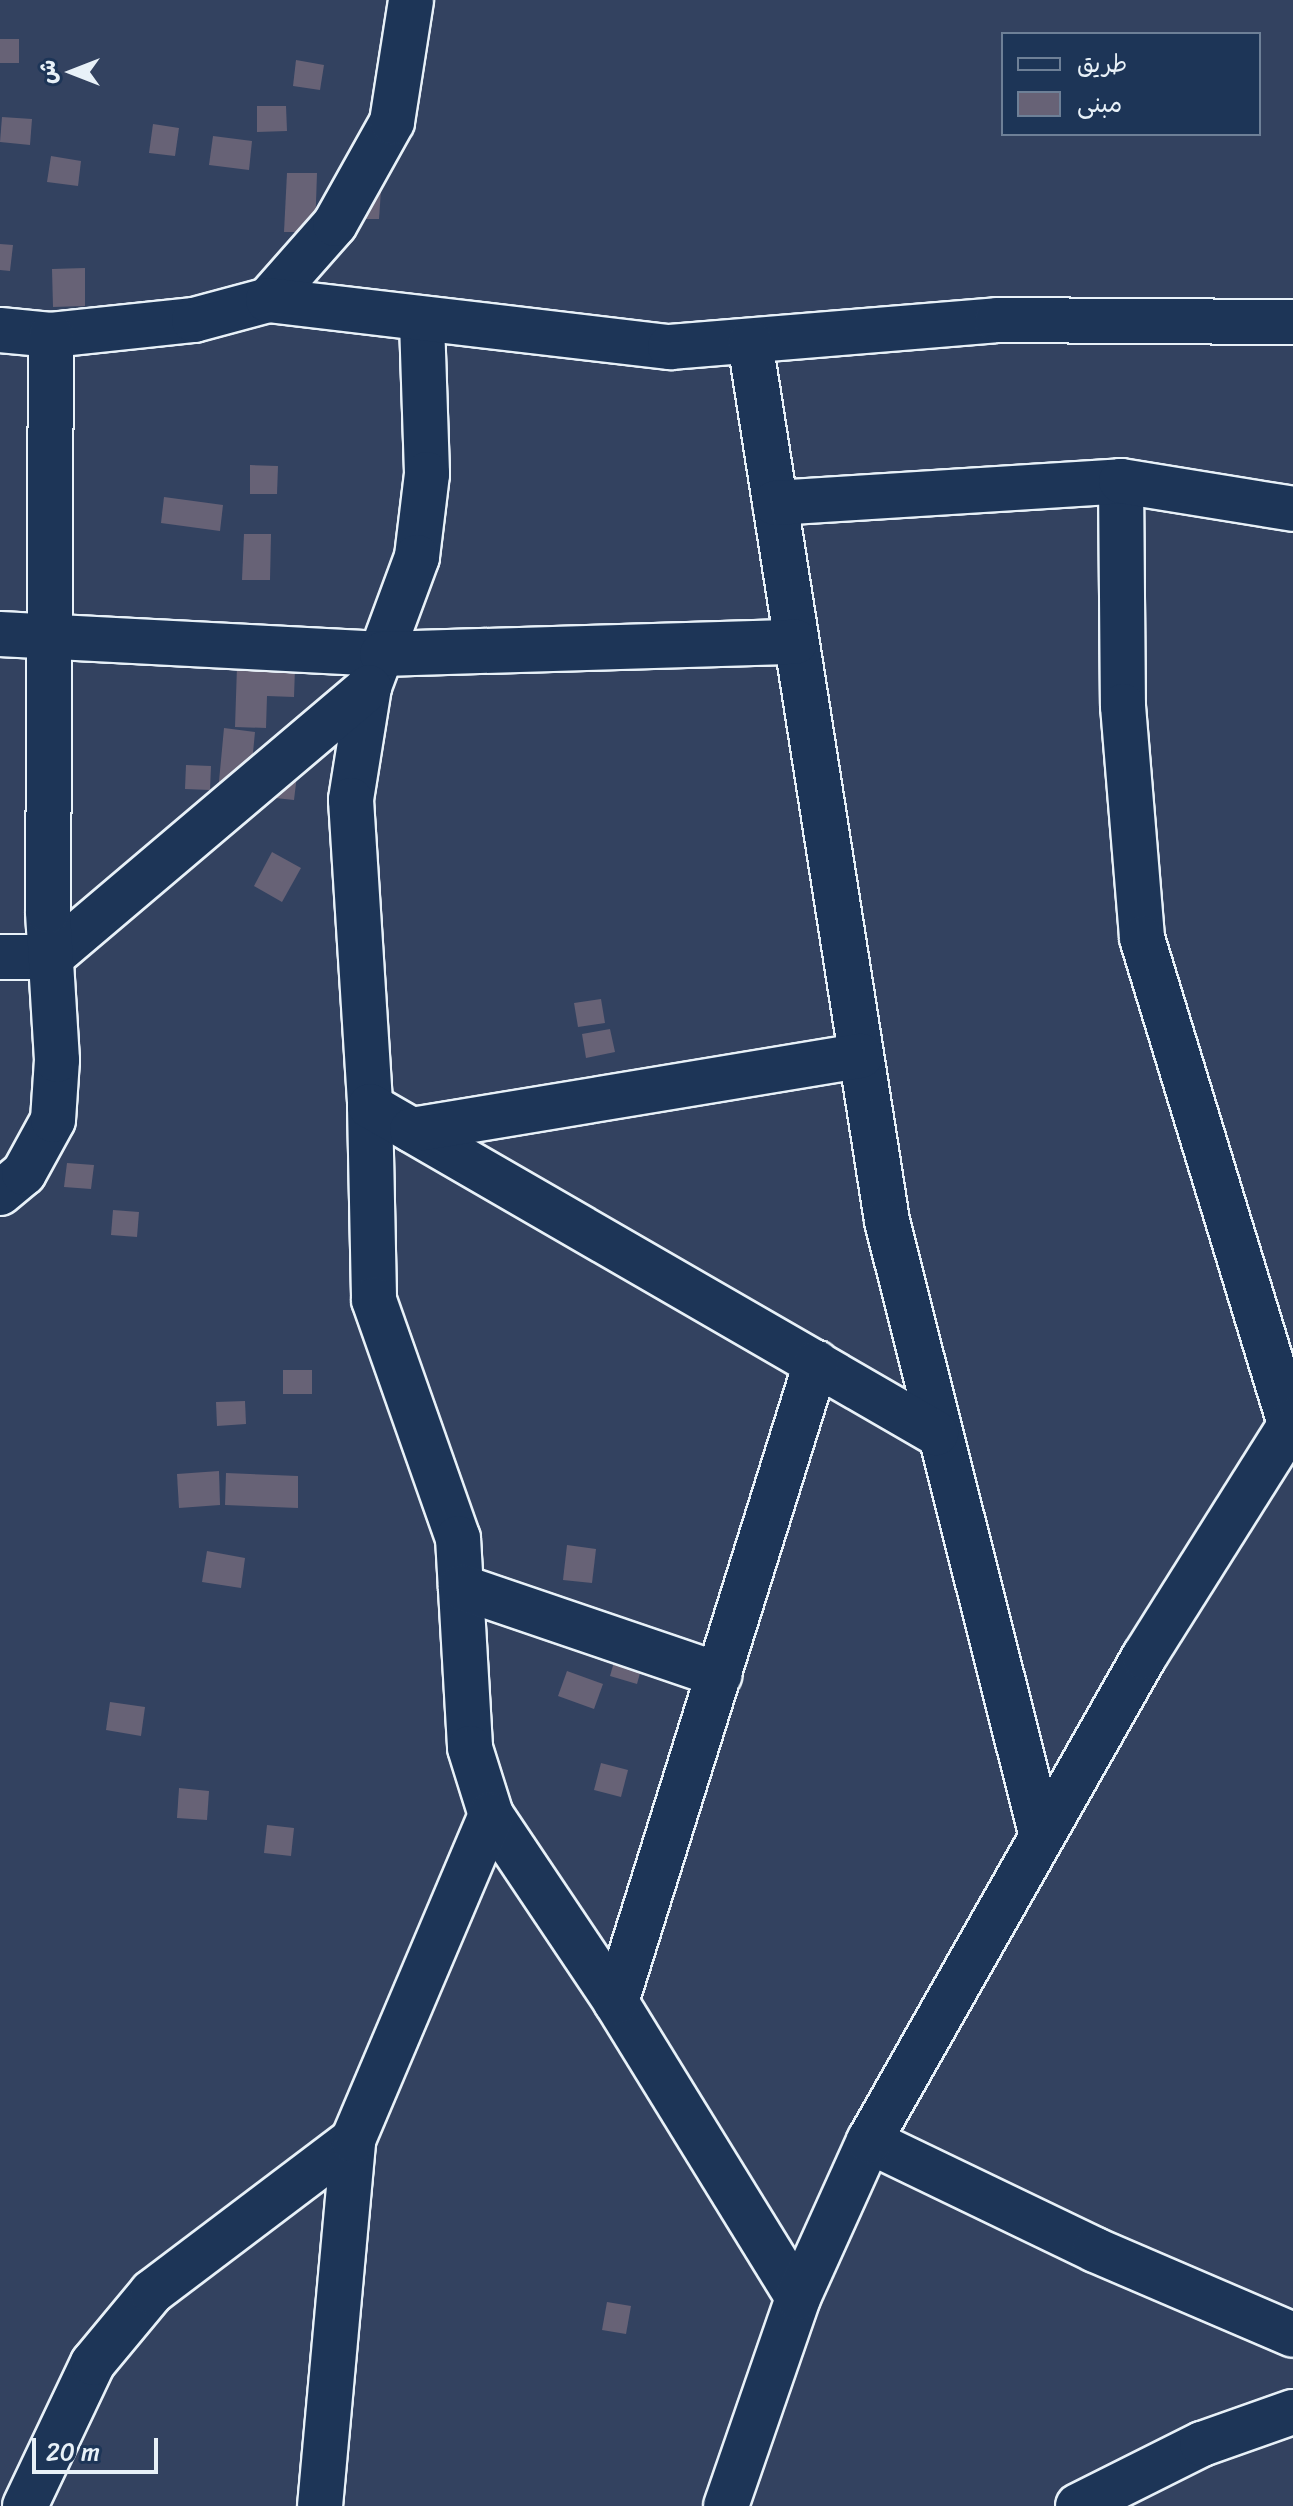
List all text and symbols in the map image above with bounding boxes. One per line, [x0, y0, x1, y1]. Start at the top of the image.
north arrow [32, 32, 112, 112]
legend [1001, 32, 1261, 136]
text: طريق [1077, 43, 1127, 85]
text: ش [28, 60, 67, 84]
text: مبنى [1077, 83, 1122, 125]
scale bar [36, 2422, 162, 2472]
text: 20 m [46, 2431, 100, 2473]

